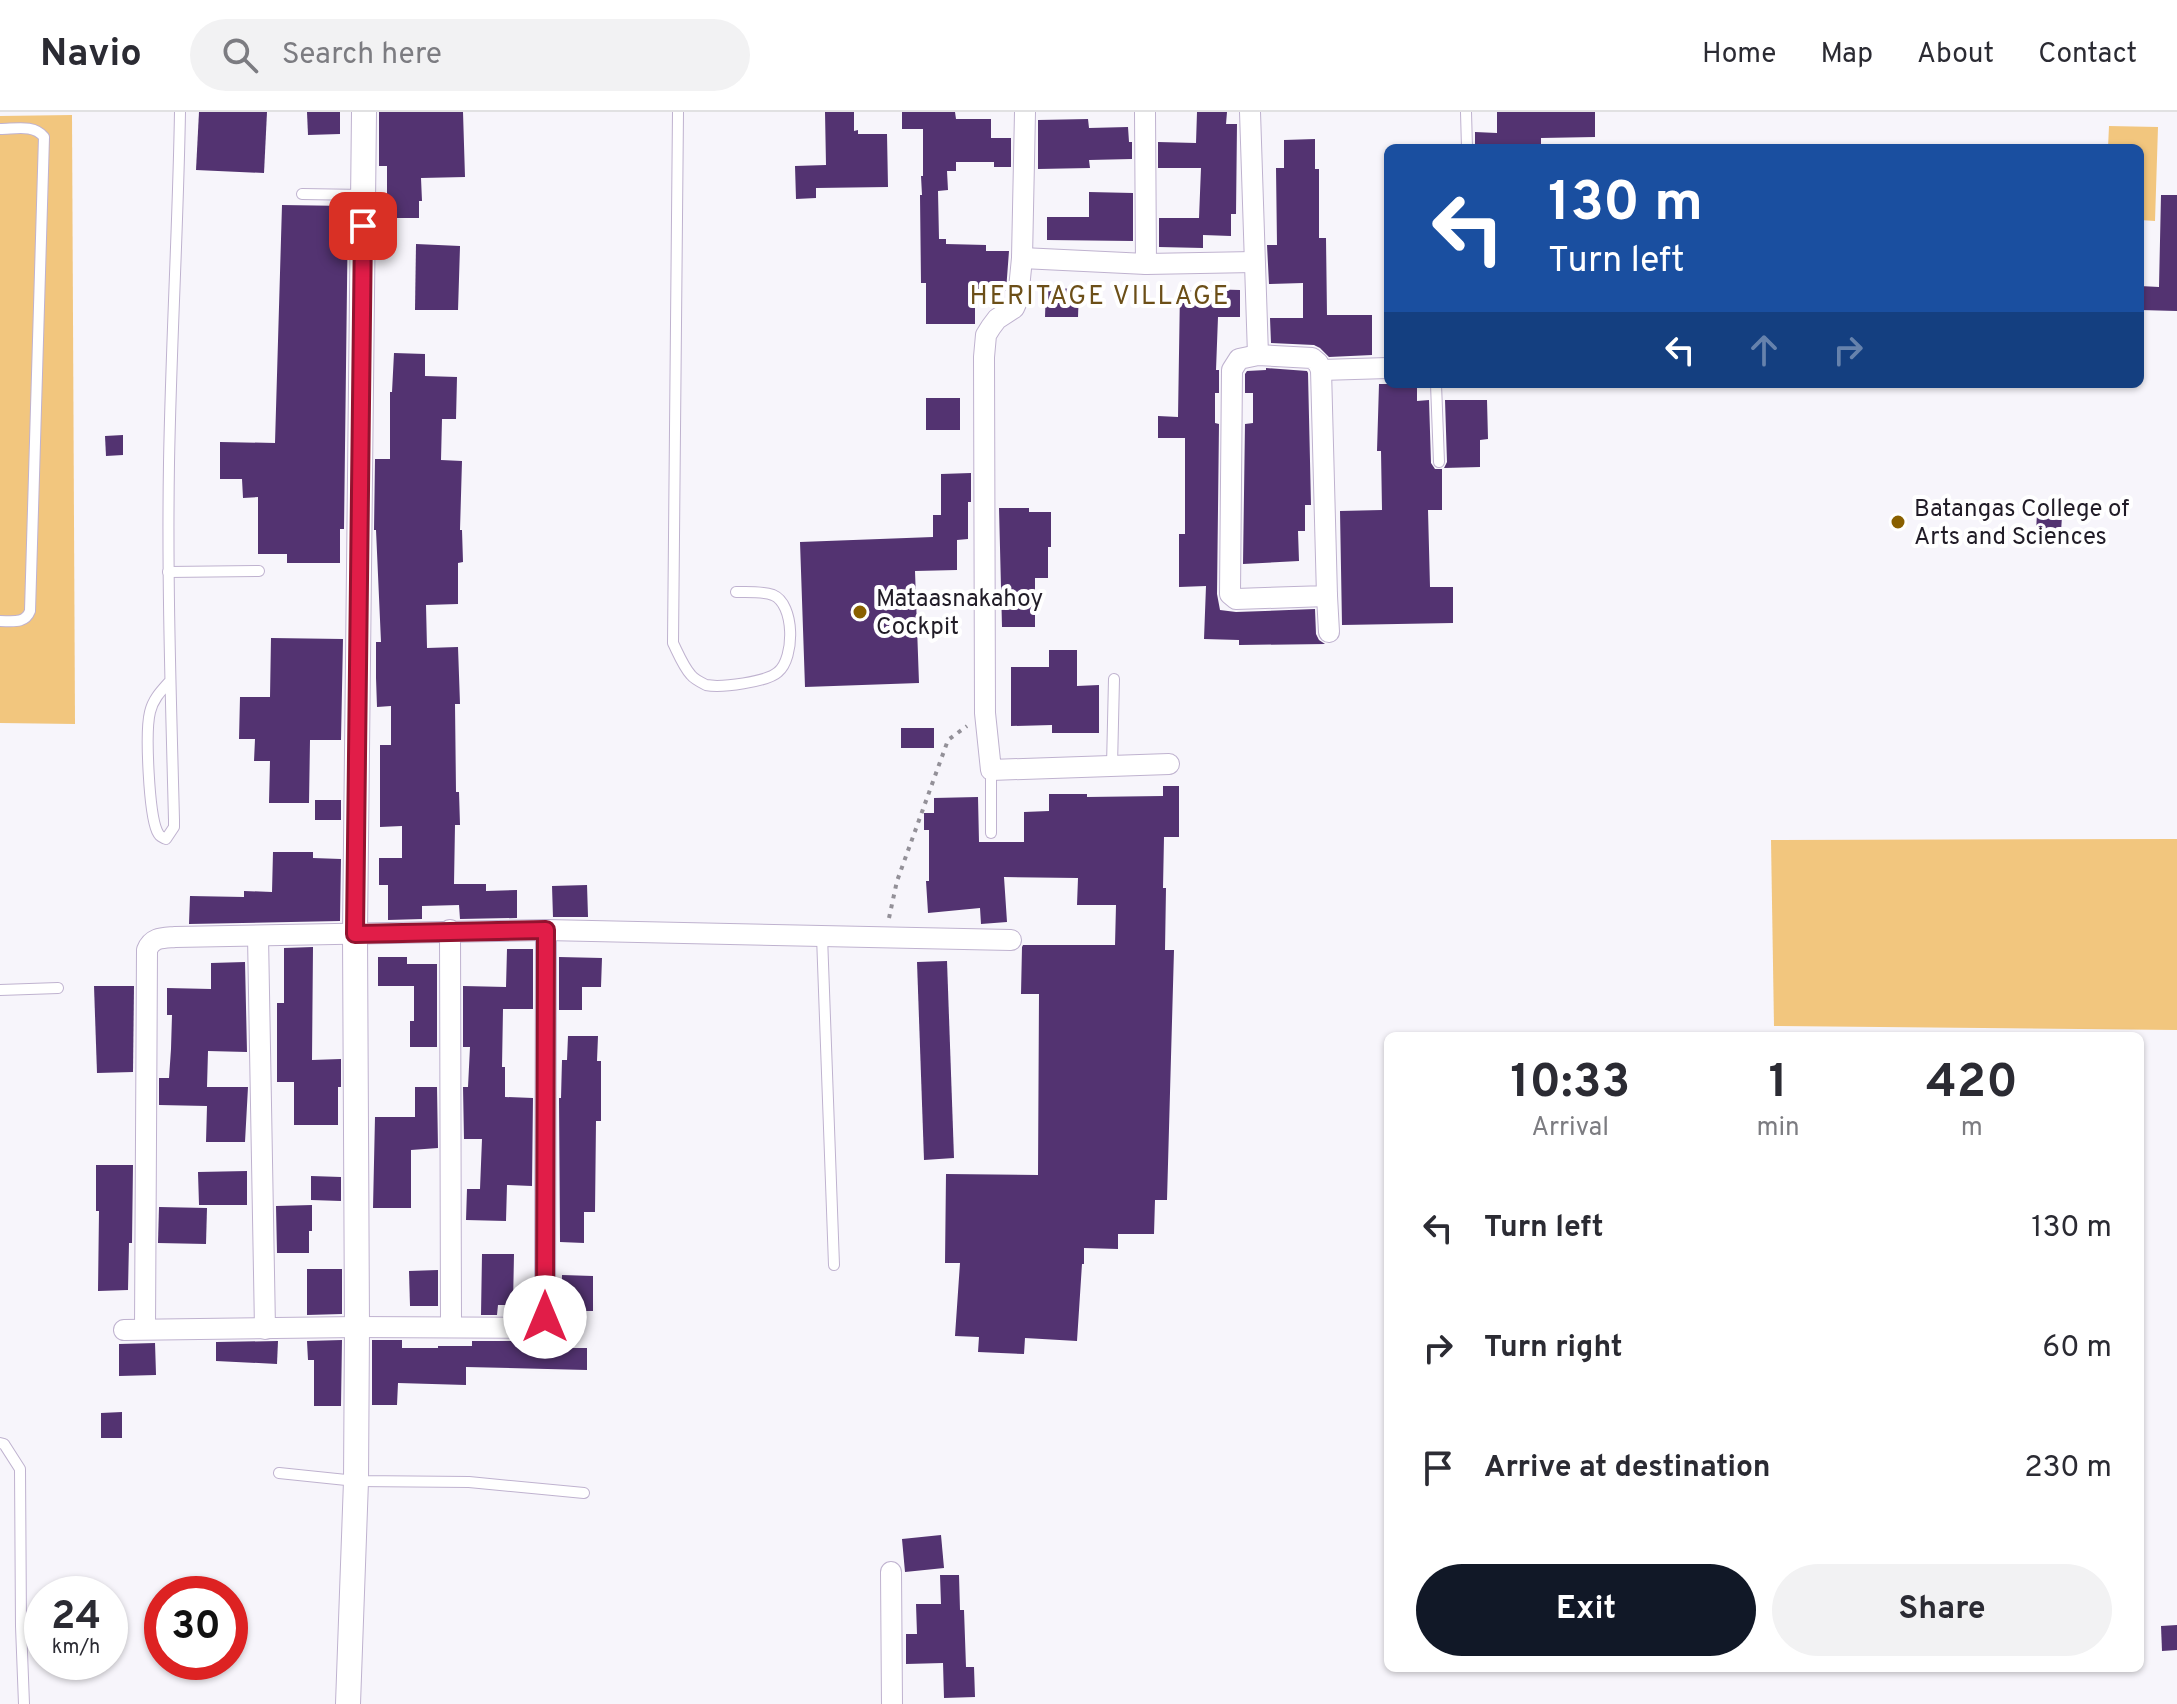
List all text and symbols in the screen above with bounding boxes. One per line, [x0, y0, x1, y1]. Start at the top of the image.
search box [190, 19, 750, 91]
text: Navio [40, 31, 142, 80]
icon: search [218, 33, 262, 77]
text: Search here [282, 37, 442, 74]
text: Home [1702, 37, 1776, 73]
text: Map [1820, 37, 1873, 73]
text: About [1917, 37, 1994, 73]
text: Contact [2038, 37, 2137, 73]
text: 130 m [1548, 170, 1703, 240]
icon: left [1416, 176, 1520, 280]
pin [329, 192, 397, 260]
icon: arrive [341, 204, 385, 248]
text: Turn left [1548, 239, 1685, 285]
district label: HERITAGE VILLAGE [970, 281, 1230, 314]
icon: left [1658, 328, 1702, 372]
icon: ahead [1742, 328, 1786, 372]
icon: right [1826, 328, 1870, 372]
place label: Batangas College of Arts and Sciences [1914, 495, 2129, 553]
marker: Batangas College of Arts and Sciences [1889, 513, 1907, 531]
place label: Mataasnakahoy Cockpit [876, 585, 1043, 643]
marker: Mataasnakahoy Cockpit [851, 603, 869, 621]
text: 10:33 [1510, 1054, 1630, 1114]
text: 1 [1768, 1054, 1788, 1114]
text: 420 [1926, 1054, 2018, 1114]
text: Arrival [1531, 1112, 1609, 1145]
text: min [1756, 1112, 1800, 1145]
text: m [1961, 1112, 1983, 1145]
icon: left [1416, 1206, 1460, 1250]
text: Turn left [1484, 1210, 1604, 1247]
text: 130 m [2031, 1210, 2112, 1247]
position arrow [503, 1275, 587, 1359]
icon: right [1416, 1326, 1460, 1370]
text: Turn right [1484, 1330, 1622, 1367]
text: 60 m [2042, 1330, 2112, 1367]
icon: arrive [1416, 1446, 1460, 1490]
text: Arrive at destination [1484, 1450, 1770, 1487]
text: 230 m [2024, 1450, 2112, 1487]
button: Exit [1416, 1564, 1756, 1656]
button: Share [1772, 1564, 2112, 1656]
speed limit sign: 30 [144, 1576, 248, 1680]
text: 24 [51, 1593, 101, 1643]
text: km/h [52, 1635, 100, 1661]

